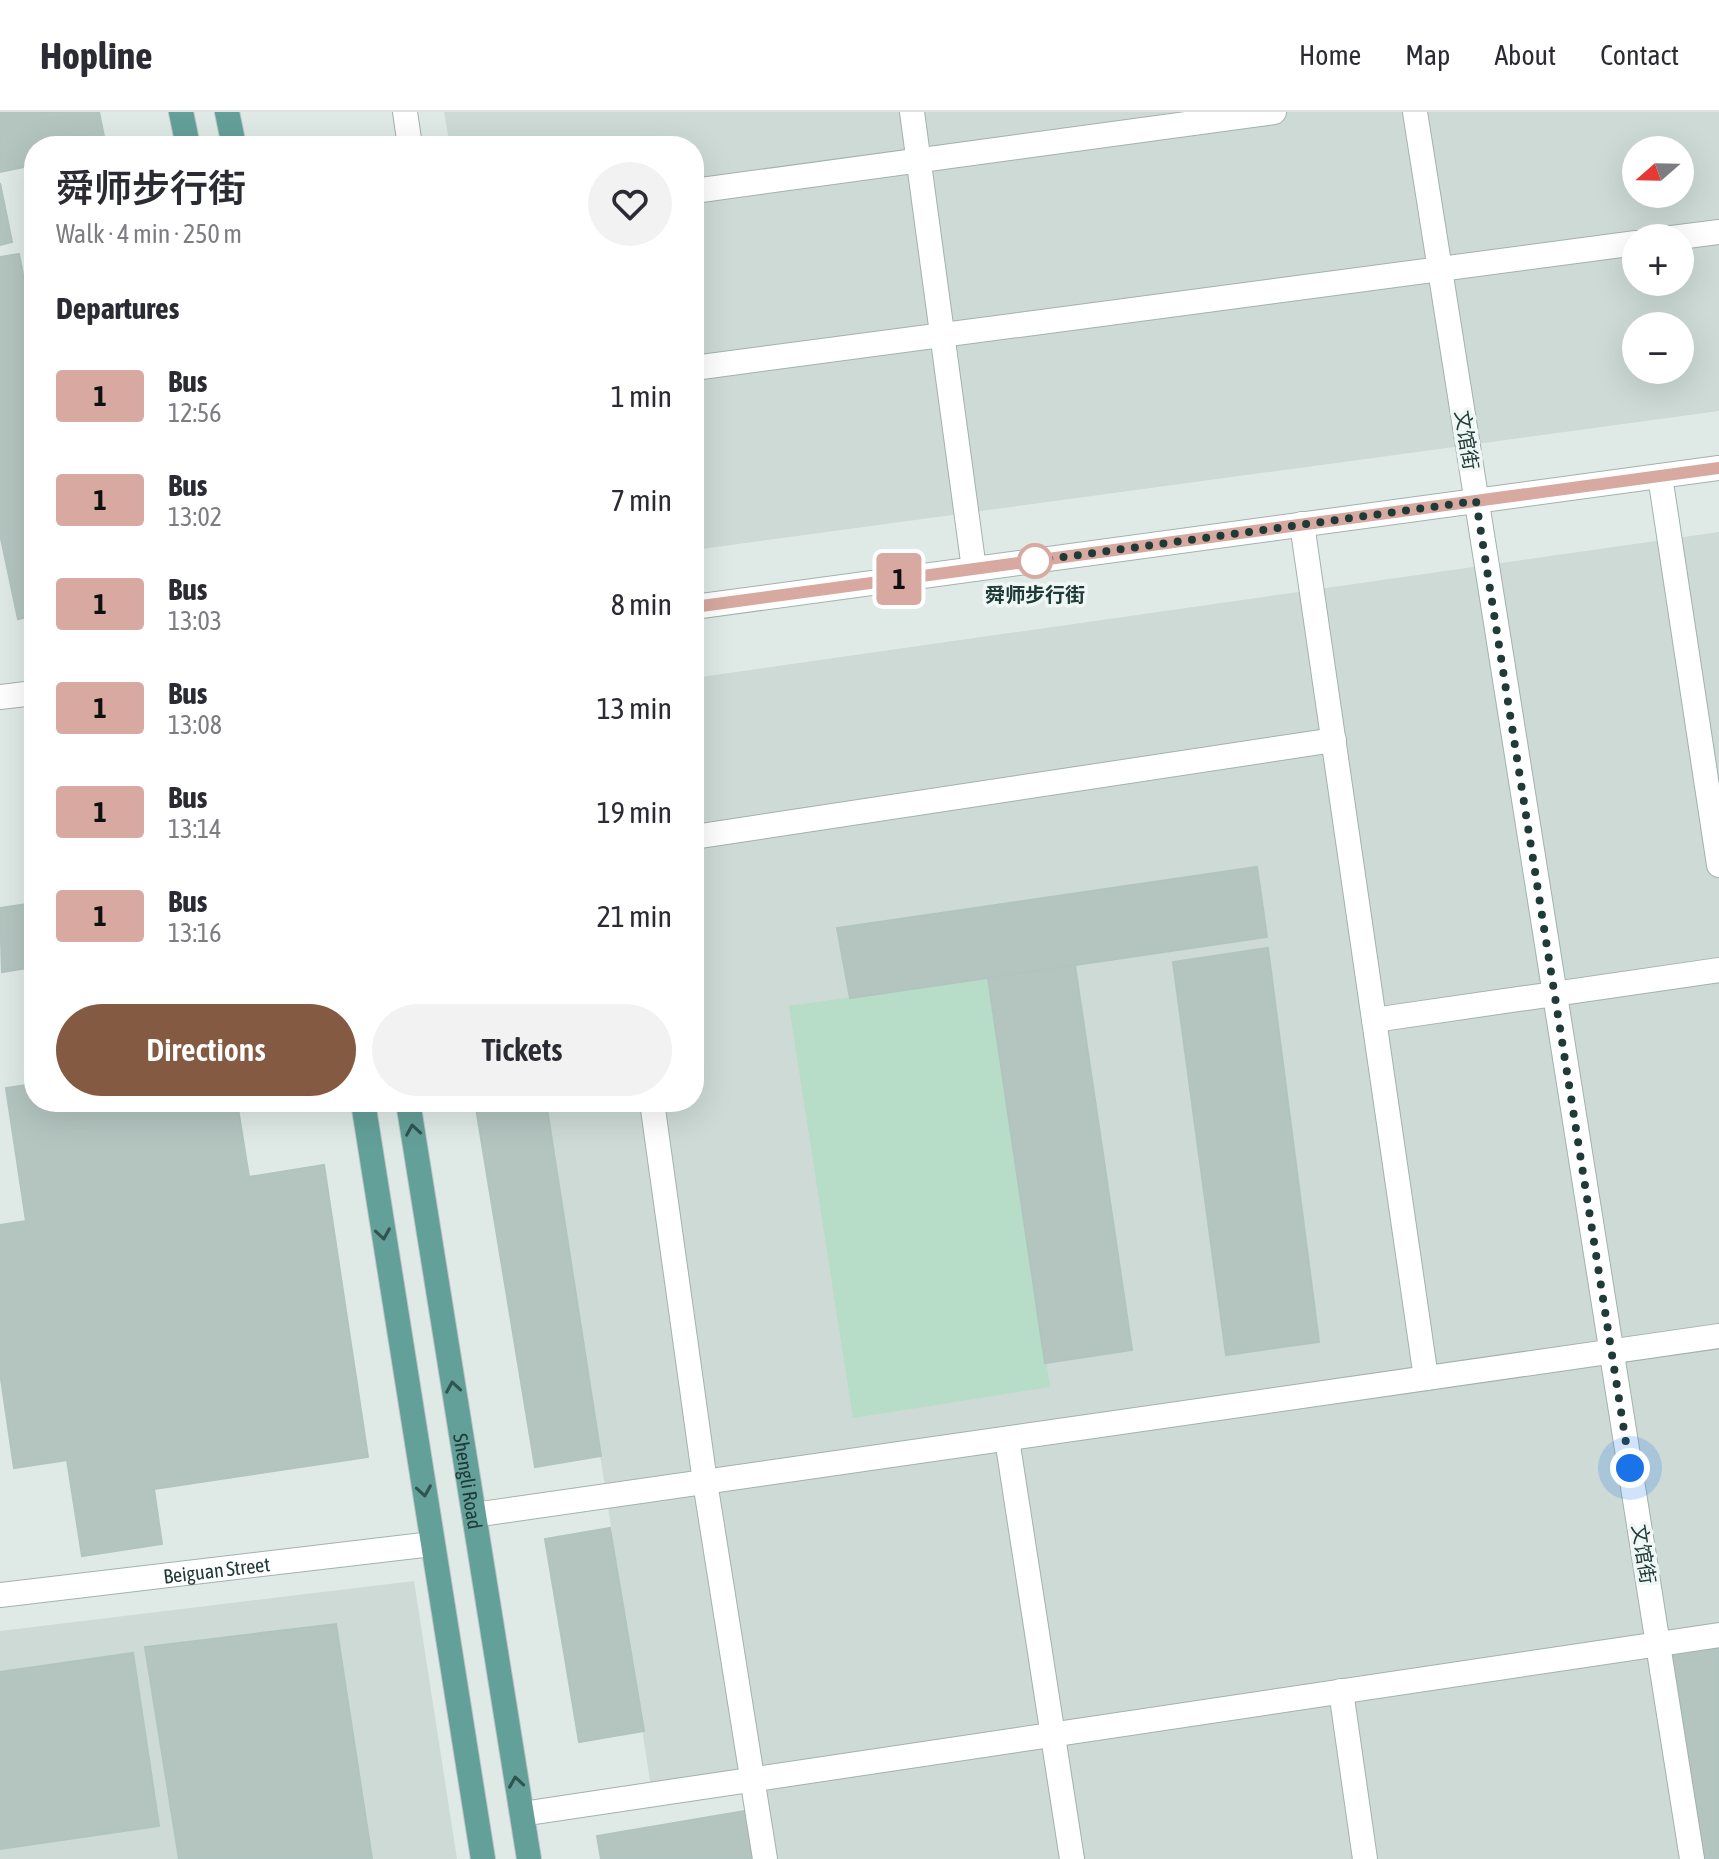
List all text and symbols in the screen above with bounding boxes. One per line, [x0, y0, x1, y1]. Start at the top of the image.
text: Hopline [40, 34, 152, 77]
text: Home [1299, 39, 1361, 71]
text: Map [1405, 39, 1450, 71]
text: About [1494, 39, 1556, 71]
text: Contact [1600, 39, 1679, 71]
north arrow [1622, 136, 1694, 208]
map controls [1622, 136, 1694, 384]
button: heart [588, 162, 672, 246]
text: 舜师步行街 [56, 167, 246, 210]
text: Walk · 4 min · 250 m [56, 219, 242, 249]
button: + [1622, 224, 1694, 296]
text: Departures [56, 291, 179, 325]
button: − [1622, 312, 1694, 384]
text: Bus [168, 364, 207, 398]
text: 1 min [611, 379, 672, 413]
text: 1 [93, 380, 107, 412]
text: 12:56 [168, 398, 222, 428]
street label: 文馆街 [1451, 409, 1483, 471]
text: Bus [168, 468, 207, 502]
text: 7 min [611, 483, 672, 517]
text: 1 [93, 484, 107, 516]
text: 13:02 [168, 502, 222, 532]
marker: 舜师步行街 [1018, 544, 1052, 578]
line badge: 1 [873, 553, 925, 605]
text: 1 [892, 563, 906, 595]
text: Bus [168, 572, 207, 606]
place label: 舜师步行街 [985, 583, 1085, 606]
text: 8 min [611, 587, 672, 621]
text: 1 [93, 588, 107, 620]
text: 13:03 [168, 606, 222, 636]
text: Bus [168, 676, 207, 710]
text: 13 min [597, 691, 672, 725]
text: 1 [93, 692, 107, 724]
text: 13:08 [168, 710, 222, 740]
text: Bus [168, 780, 207, 814]
text: 19 min [597, 795, 672, 829]
text: 1 [93, 796, 107, 828]
text: 13:14 [168, 814, 222, 844]
text: Bus [168, 884, 207, 918]
text: 21 min [597, 899, 672, 933]
text: 1 [93, 900, 107, 932]
text: 13:16 [168, 918, 222, 948]
button: Directions [56, 1004, 356, 1096]
button: Tickets [372, 1004, 672, 1096]
one-way arrow [405, 1123, 422, 1137]
one-way arrow [374, 1228, 391, 1241]
one-way arrow [446, 1380, 463, 1394]
street label: Shengli Road [450, 1432, 488, 1531]
your location [1610, 1448, 1650, 1488]
one-way arrow [415, 1484, 432, 1498]
street label: 文馆街 [1628, 1523, 1660, 1585]
street label: Beiguan Street [162, 1552, 271, 1587]
one-way arrow [509, 1775, 526, 1789]

